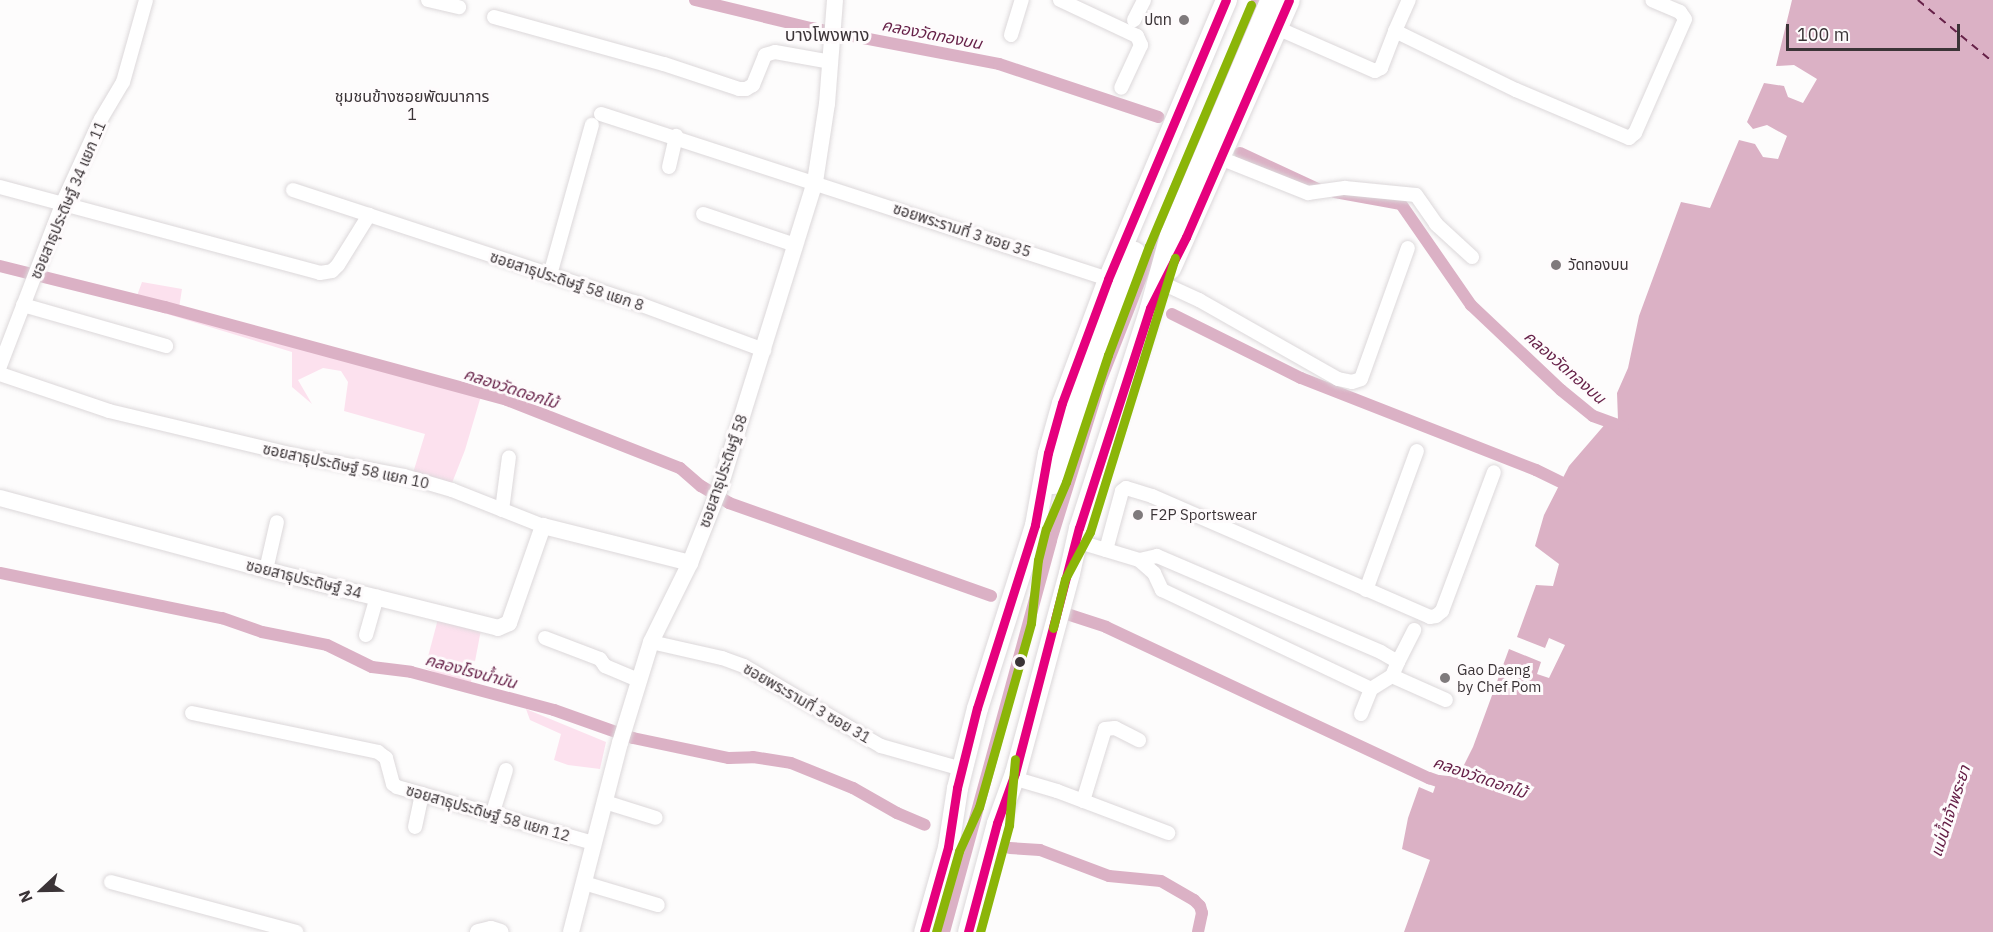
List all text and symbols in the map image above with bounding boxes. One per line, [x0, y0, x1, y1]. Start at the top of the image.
place label: ปตท [1144, 11, 1172, 29]
scale bar [1789, 12, 1963, 50]
marker: ปตท [1177, 13, 1191, 27]
water label: คลองวัดทองบน [880, 15, 984, 53]
text: 100 m [1797, 23, 1849, 46]
district label: บางโพงพาง [785, 24, 869, 46]
district label: ชุมชนข้างซอยพัฒนาการ 1 [335, 86, 489, 124]
street label: ซอยสาธุประดิษฐ์ 34 แยก 11 [27, 118, 109, 282]
street label: ซอยพระรามที่ 3 ซอย 35 [891, 199, 1033, 261]
street label: ซอยสาธุประดิษฐ์ 58 แยก 8 [488, 248, 646, 314]
place label: วัดทองบน [1568, 256, 1629, 274]
marker: วัดทองบน [1549, 258, 1563, 272]
water label: คลองวัดทองบน [1520, 326, 1610, 408]
water label: คลองวัดดอกไม้ [462, 364, 560, 412]
street label: ซอยสาธุประดิษฐ์ 58 [695, 412, 751, 530]
street label: ซอยสาธุประดิษฐ์ 58 แยก 10 [261, 440, 431, 492]
place label: F2P Sportswear [1150, 506, 1257, 524]
marker: F2P Sportswear [1131, 508, 1145, 522]
street label: ซอยสาธุประดิษฐ์ 34 [244, 556, 364, 602]
water label: คลองโรงน้ำมัน [423, 650, 519, 692]
unlabelled marker [1014, 656, 1026, 668]
street label: ซอยพระรามที่ 3 ซอย 31 [740, 659, 874, 747]
place label: Gao Daeng by Chef Pom [1457, 660, 1541, 695]
marker: Gao Daeng by Chef Pom [1438, 671, 1452, 685]
water label: คลองวัดดอกไม้ [1431, 752, 1529, 802]
water label: แม่น้ำเจ้าพระยา [1926, 763, 1974, 859]
street label: ซอยสาธุประดิษฐ์ 58 แยก 12 [404, 781, 572, 845]
north arrow [12, 860, 72, 920]
text: N [14, 888, 37, 906]

